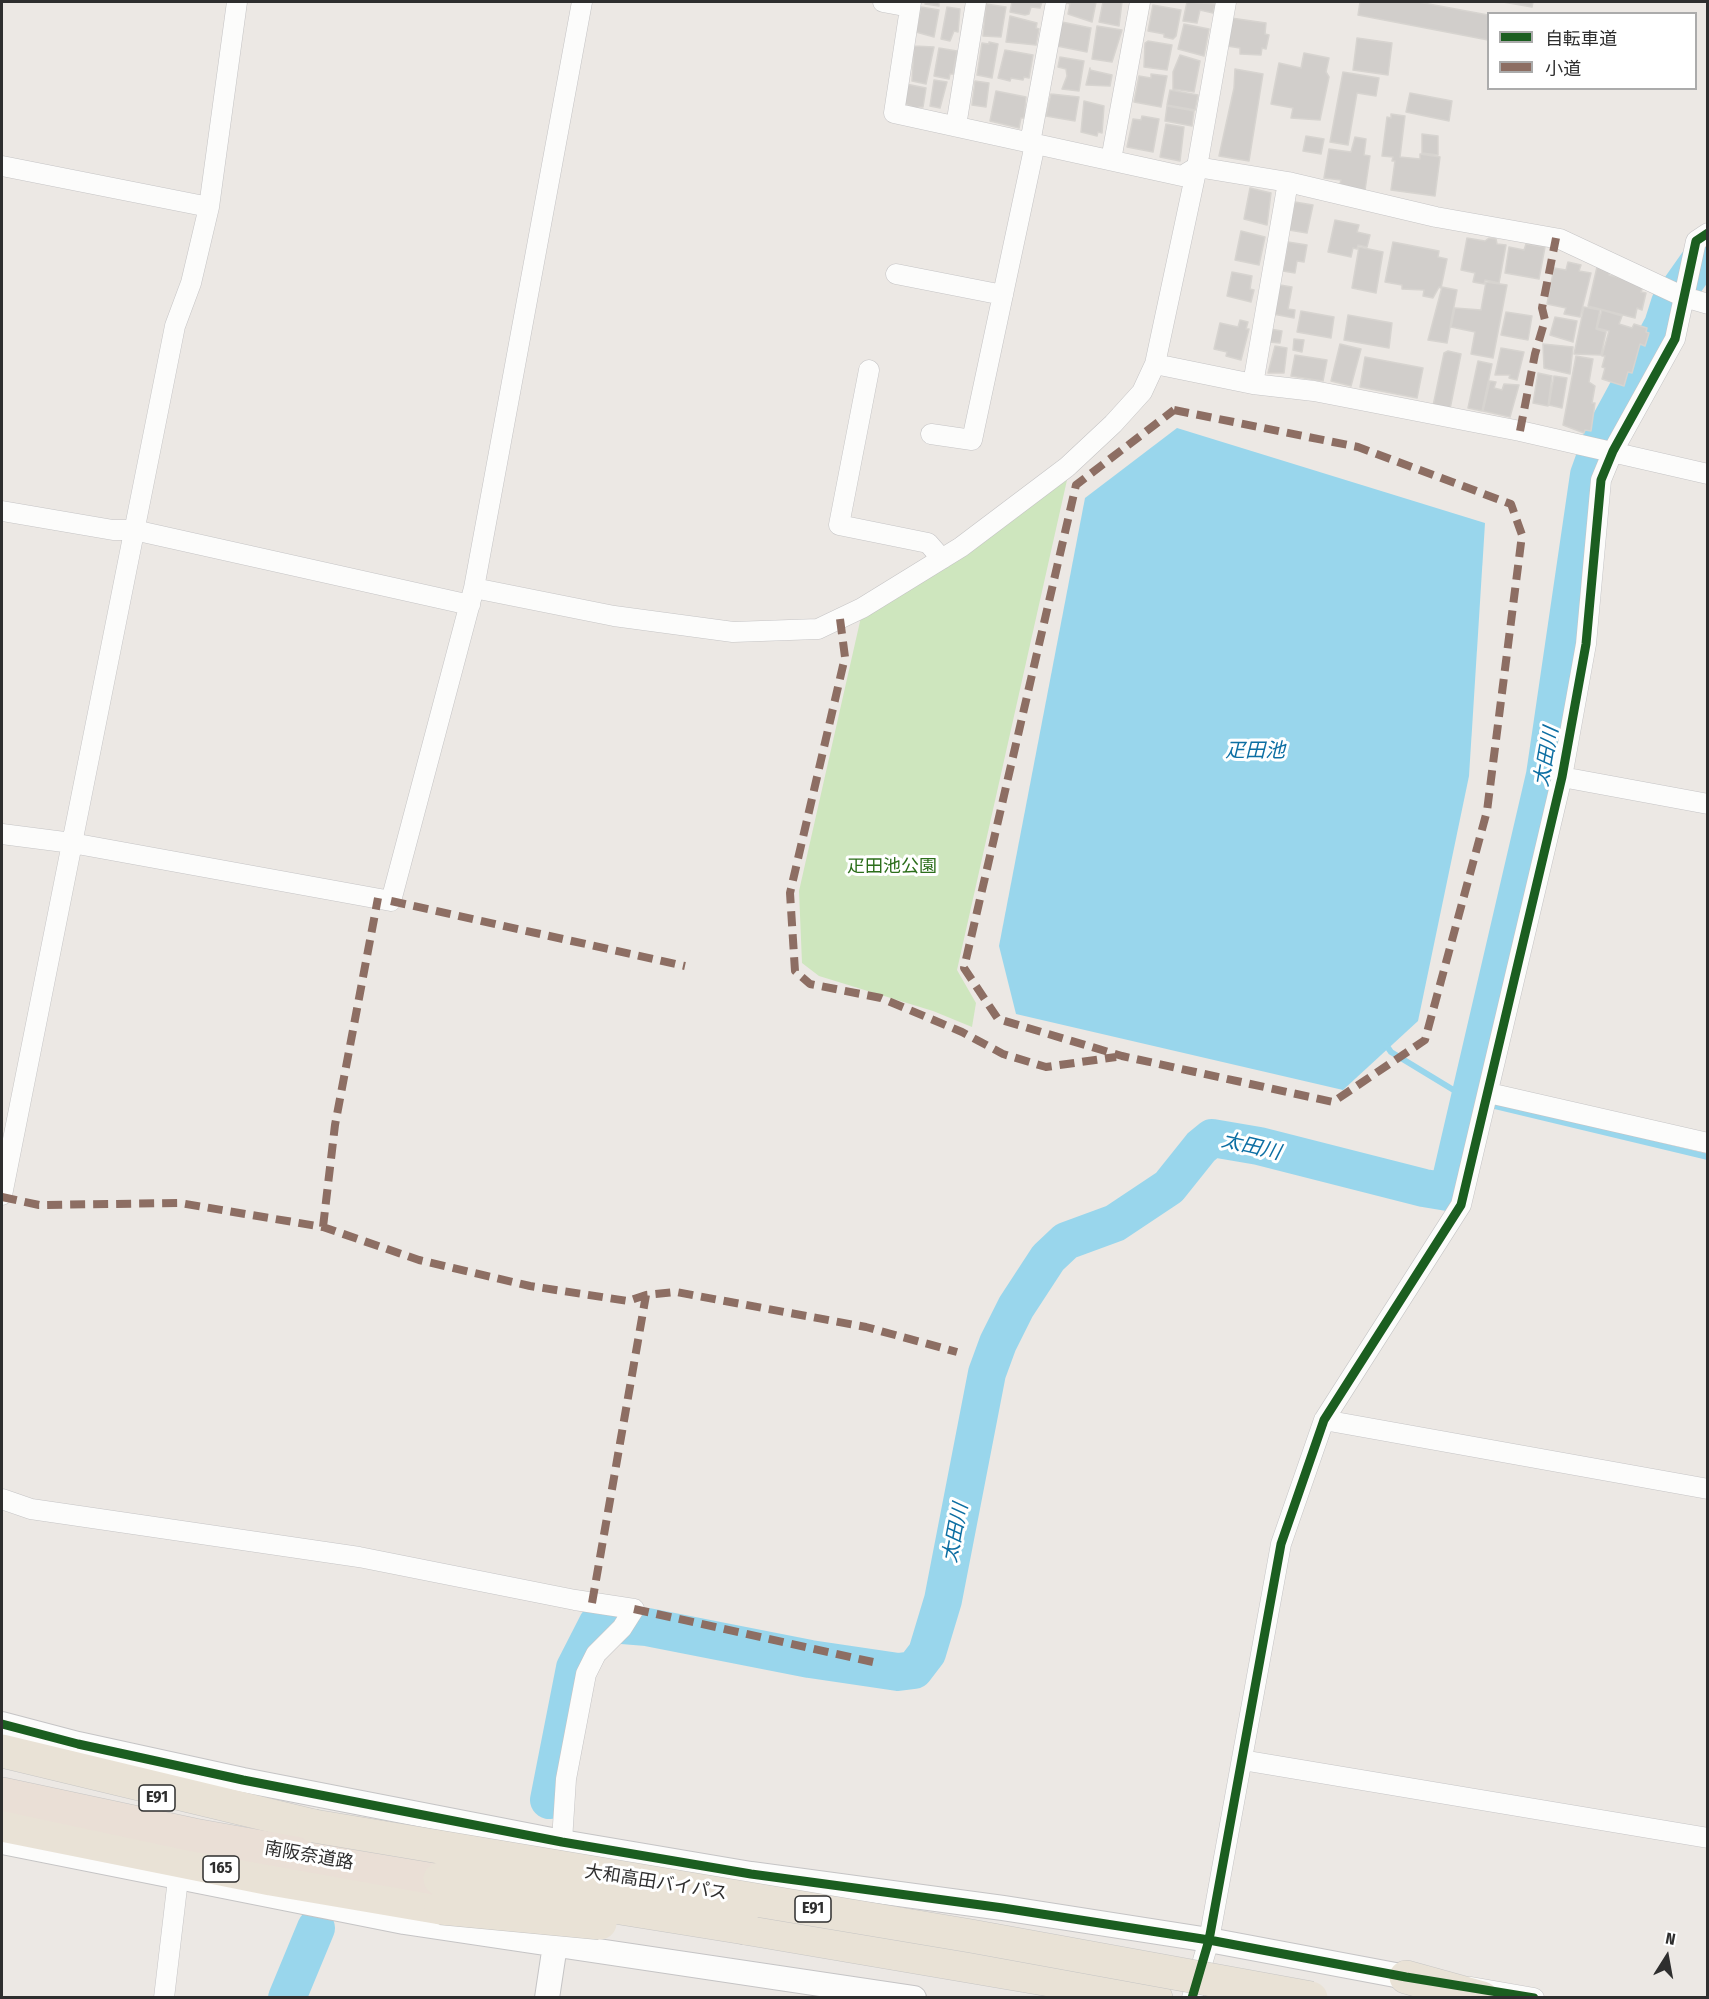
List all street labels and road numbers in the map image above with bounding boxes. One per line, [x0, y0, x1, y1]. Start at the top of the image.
road number: E91 [139, 1785, 175, 1811]
street label: 南阪奈道路 [263, 1838, 355, 1874]
road number: 165 [203, 1856, 239, 1882]
street label: 大和高田バイパス [583, 1861, 729, 1905]
road number: E91 [795, 1896, 831, 1922]

